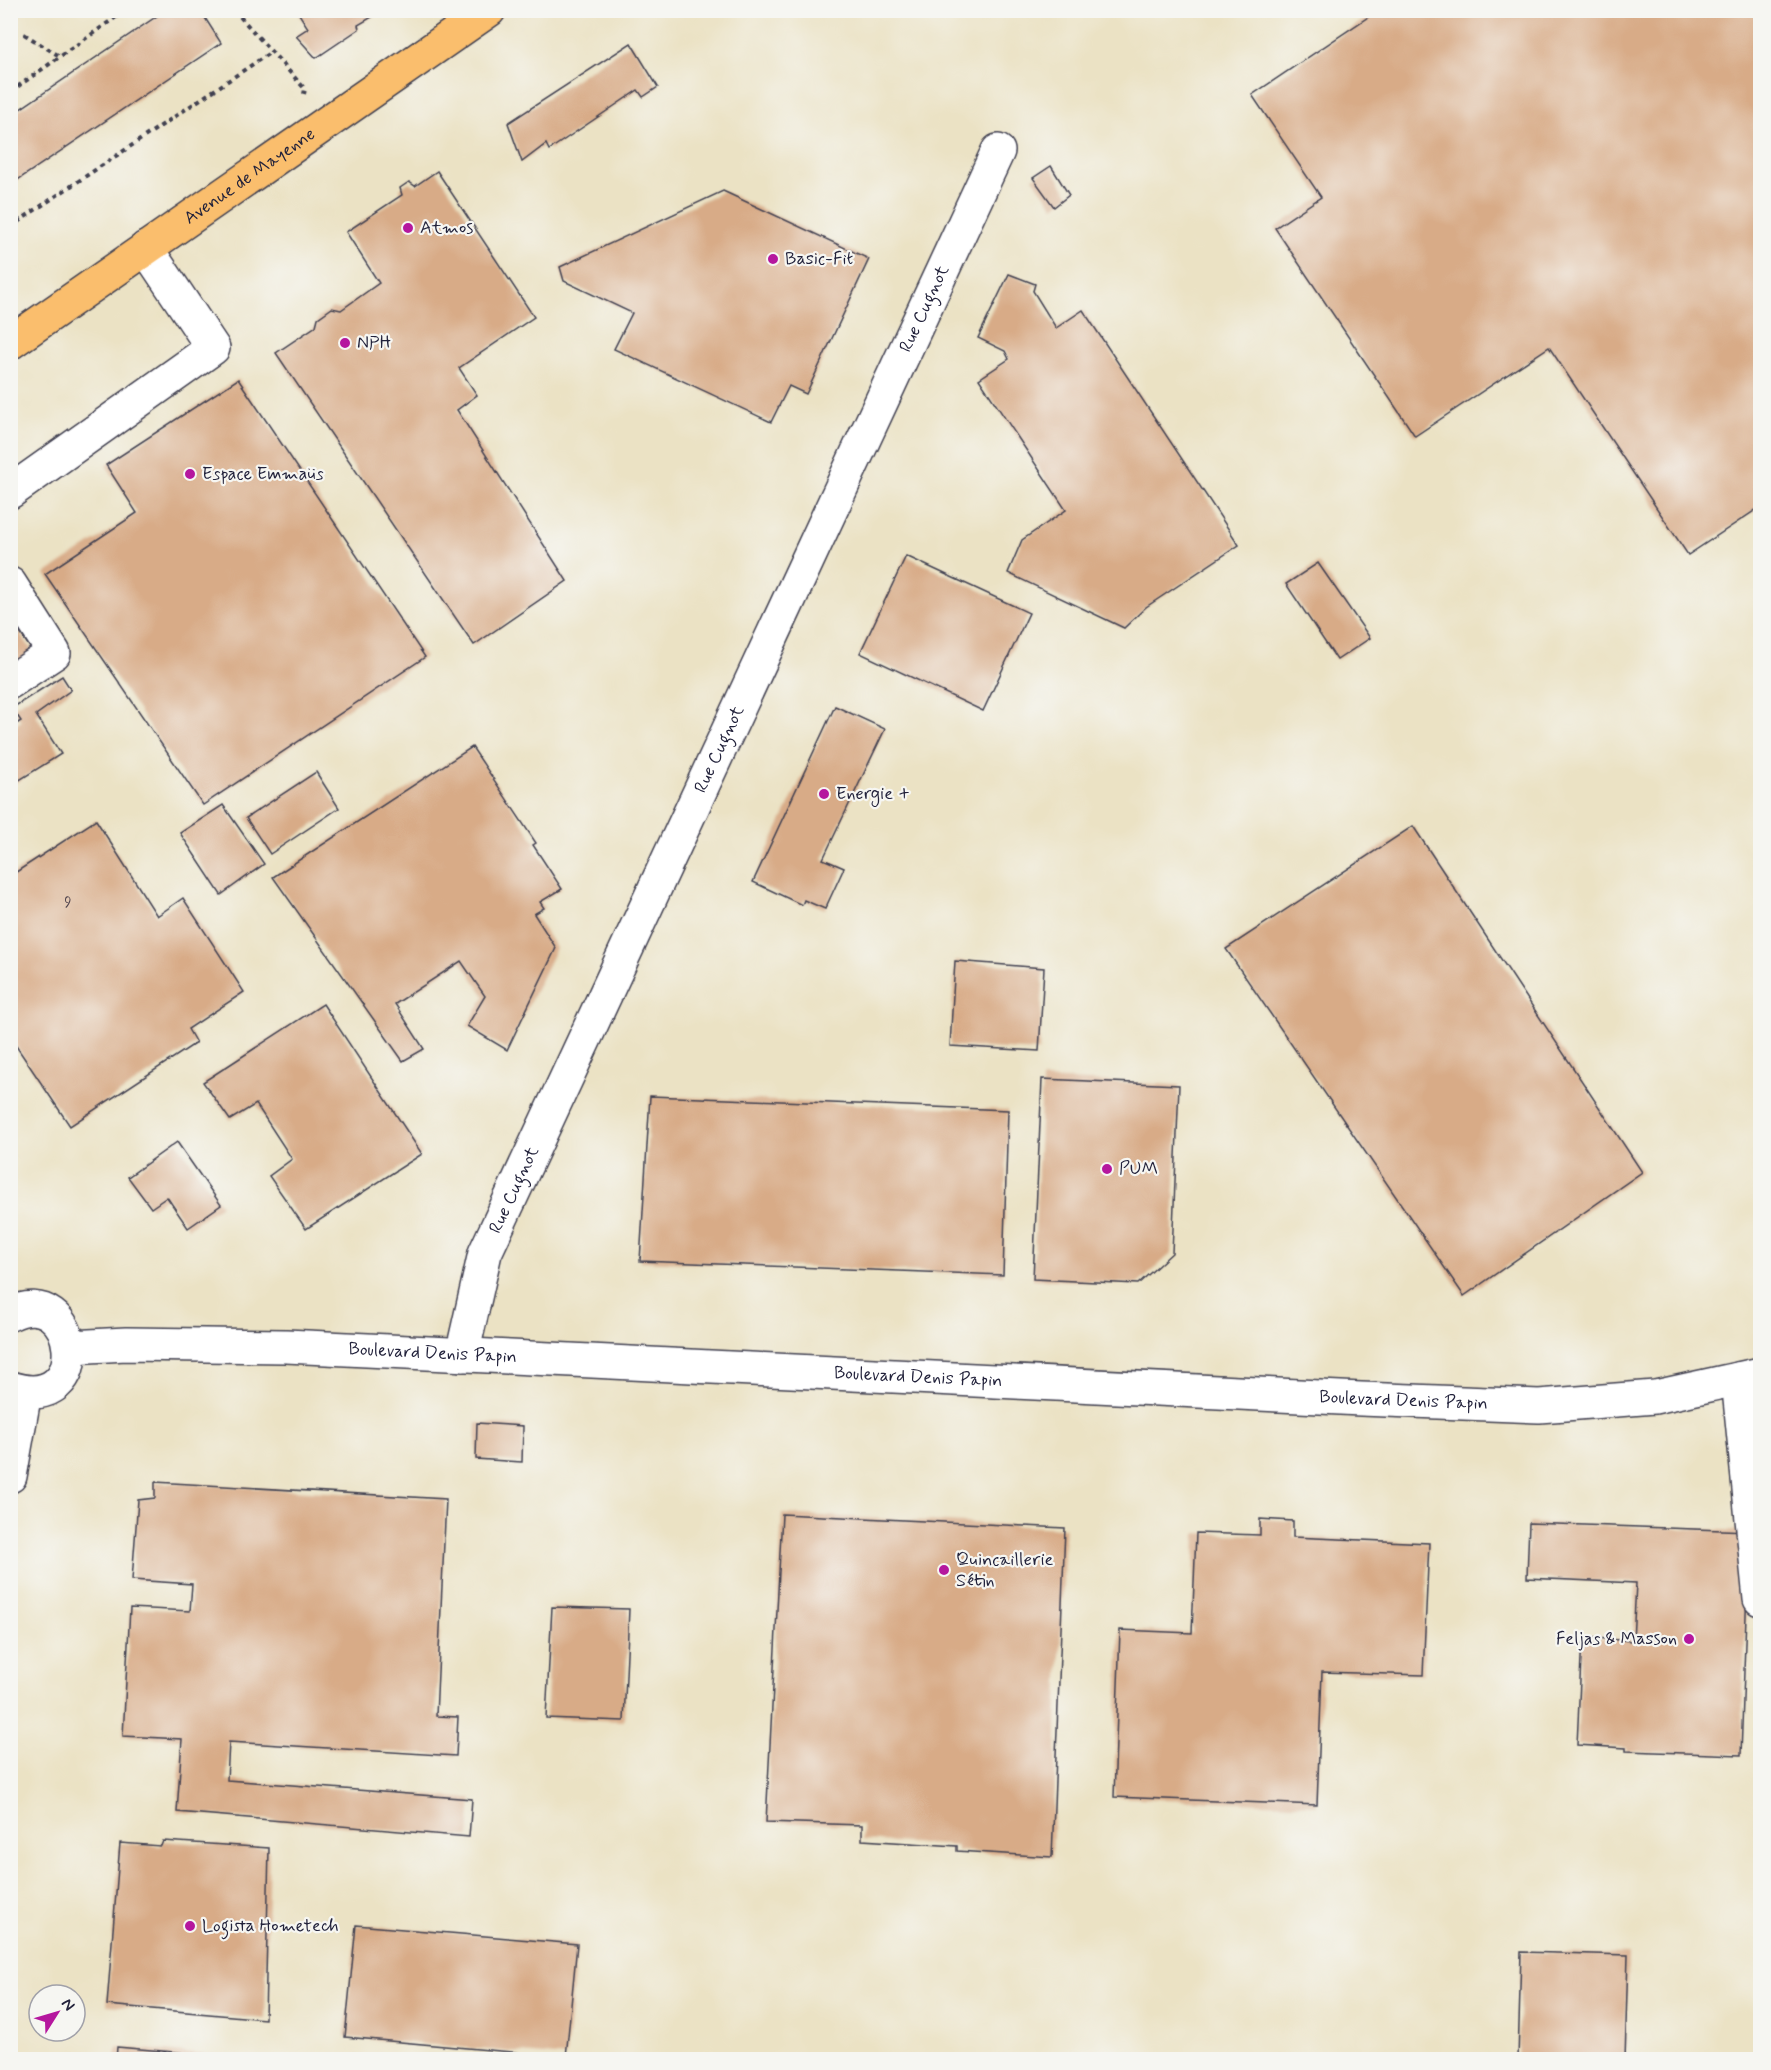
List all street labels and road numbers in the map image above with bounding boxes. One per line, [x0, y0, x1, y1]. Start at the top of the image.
street label: Avenue de Mayenne [179, 122, 320, 230]
street label: Rue Cugnot [894, 261, 955, 356]
street label: Rue Cugnot [689, 702, 750, 797]
street label: Rue Cugnot [484, 1142, 545, 1237]
street label: Boulevard Denis Papin [348, 1337, 518, 1369]
street label: Boulevard Denis Papin [833, 1361, 1003, 1393]
street label: Boulevard Denis Papin [1319, 1385, 1488, 1416]

